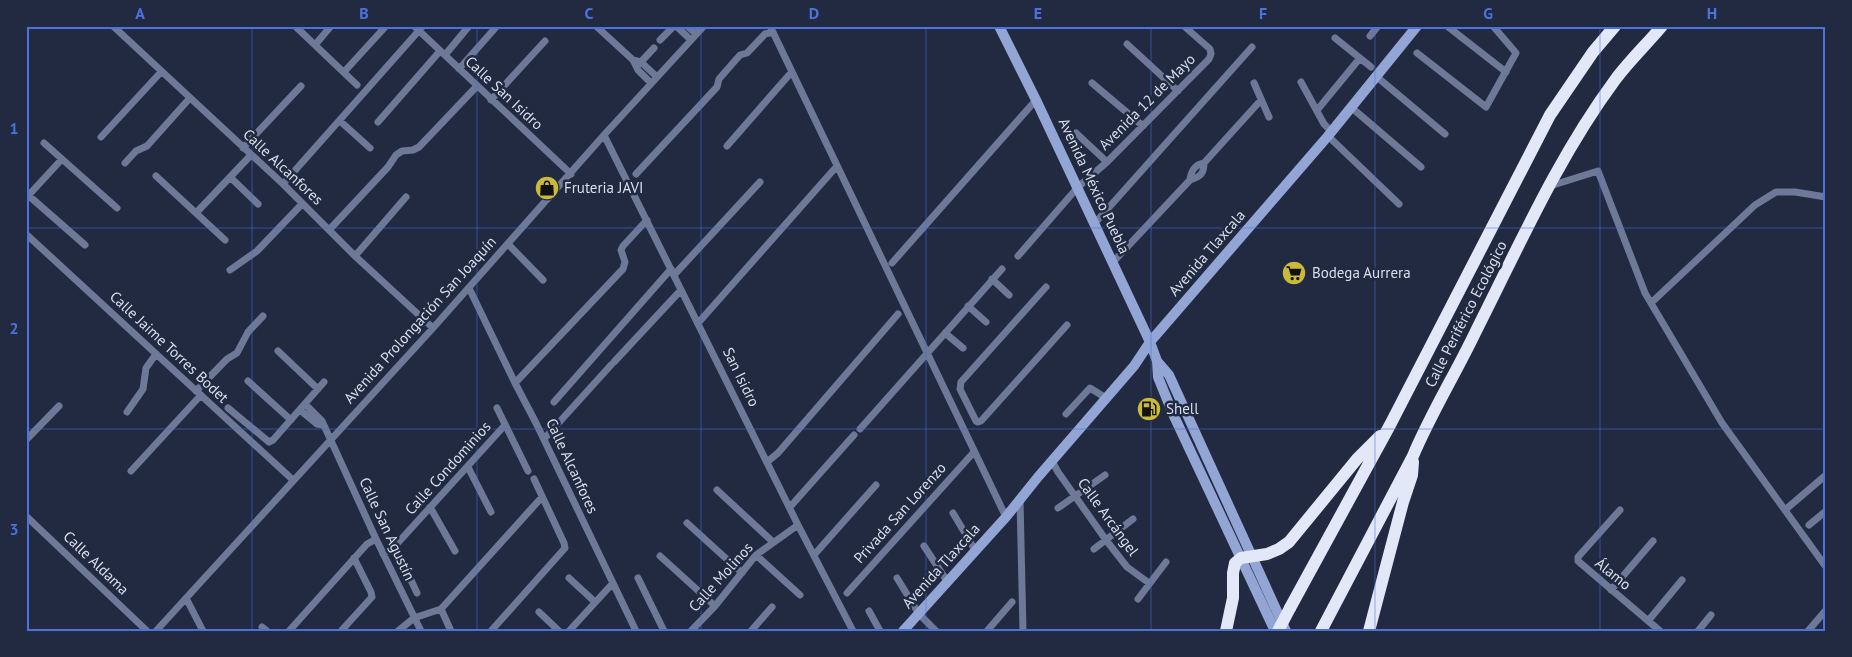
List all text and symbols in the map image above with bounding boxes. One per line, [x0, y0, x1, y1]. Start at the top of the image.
text: A [135, 3, 145, 23]
text: B [359, 3, 369, 23]
text: C [585, 3, 594, 23]
text: D [809, 3, 819, 23]
text: E [1034, 3, 1042, 23]
text: F [1259, 3, 1267, 23]
text: G [1483, 3, 1493, 23]
text: H [1707, 3, 1717, 23]
street label: Avenida 12 de Mayo [1094, 49, 1199, 154]
street label: Calle San Isidro [461, 52, 547, 134]
street label: Avenida México Puebla [1055, 115, 1134, 257]
text: 1 [9, 118, 19, 138]
street label: Calle Alcanfores [239, 125, 327, 209]
shop icon: Fruteria JAVI [534, 175, 560, 201]
place label: Fruteria JAVI [564, 178, 643, 197]
street label: Avenida Tlaxcala [1164, 206, 1249, 300]
street label: Avenida Prolongación San Joaquín [339, 232, 500, 407]
street label: Calle Periférico Ecológico [1420, 237, 1511, 390]
supermarket icon: Bodega Aurrera [1281, 260, 1307, 286]
place label: Bodega Aurrera [1312, 263, 1411, 282]
street label: Calle Jaime Torres Bodet [106, 287, 233, 407]
text: 2 [9, 318, 19, 338]
street label: San Isidro [719, 344, 764, 409]
fuel station icon: Shell [1136, 396, 1162, 422]
place label: Shell [1166, 399, 1199, 418]
street label: Calle Alcanfores [542, 415, 603, 516]
street label: Calle Condominios [401, 417, 495, 518]
street label: Privada San Lorenzo [849, 458, 950, 567]
street label: Calle San Agustín [355, 474, 420, 583]
street label: Calle Arcángel [1074, 474, 1143, 560]
text: 3 [9, 519, 19, 539]
street label: Avenida Tlaxcala [898, 519, 984, 612]
street label: Calle Aldama [60, 527, 133, 599]
street label: Calle Molinos [684, 538, 757, 615]
street label: Álamo [1591, 553, 1635, 594]

